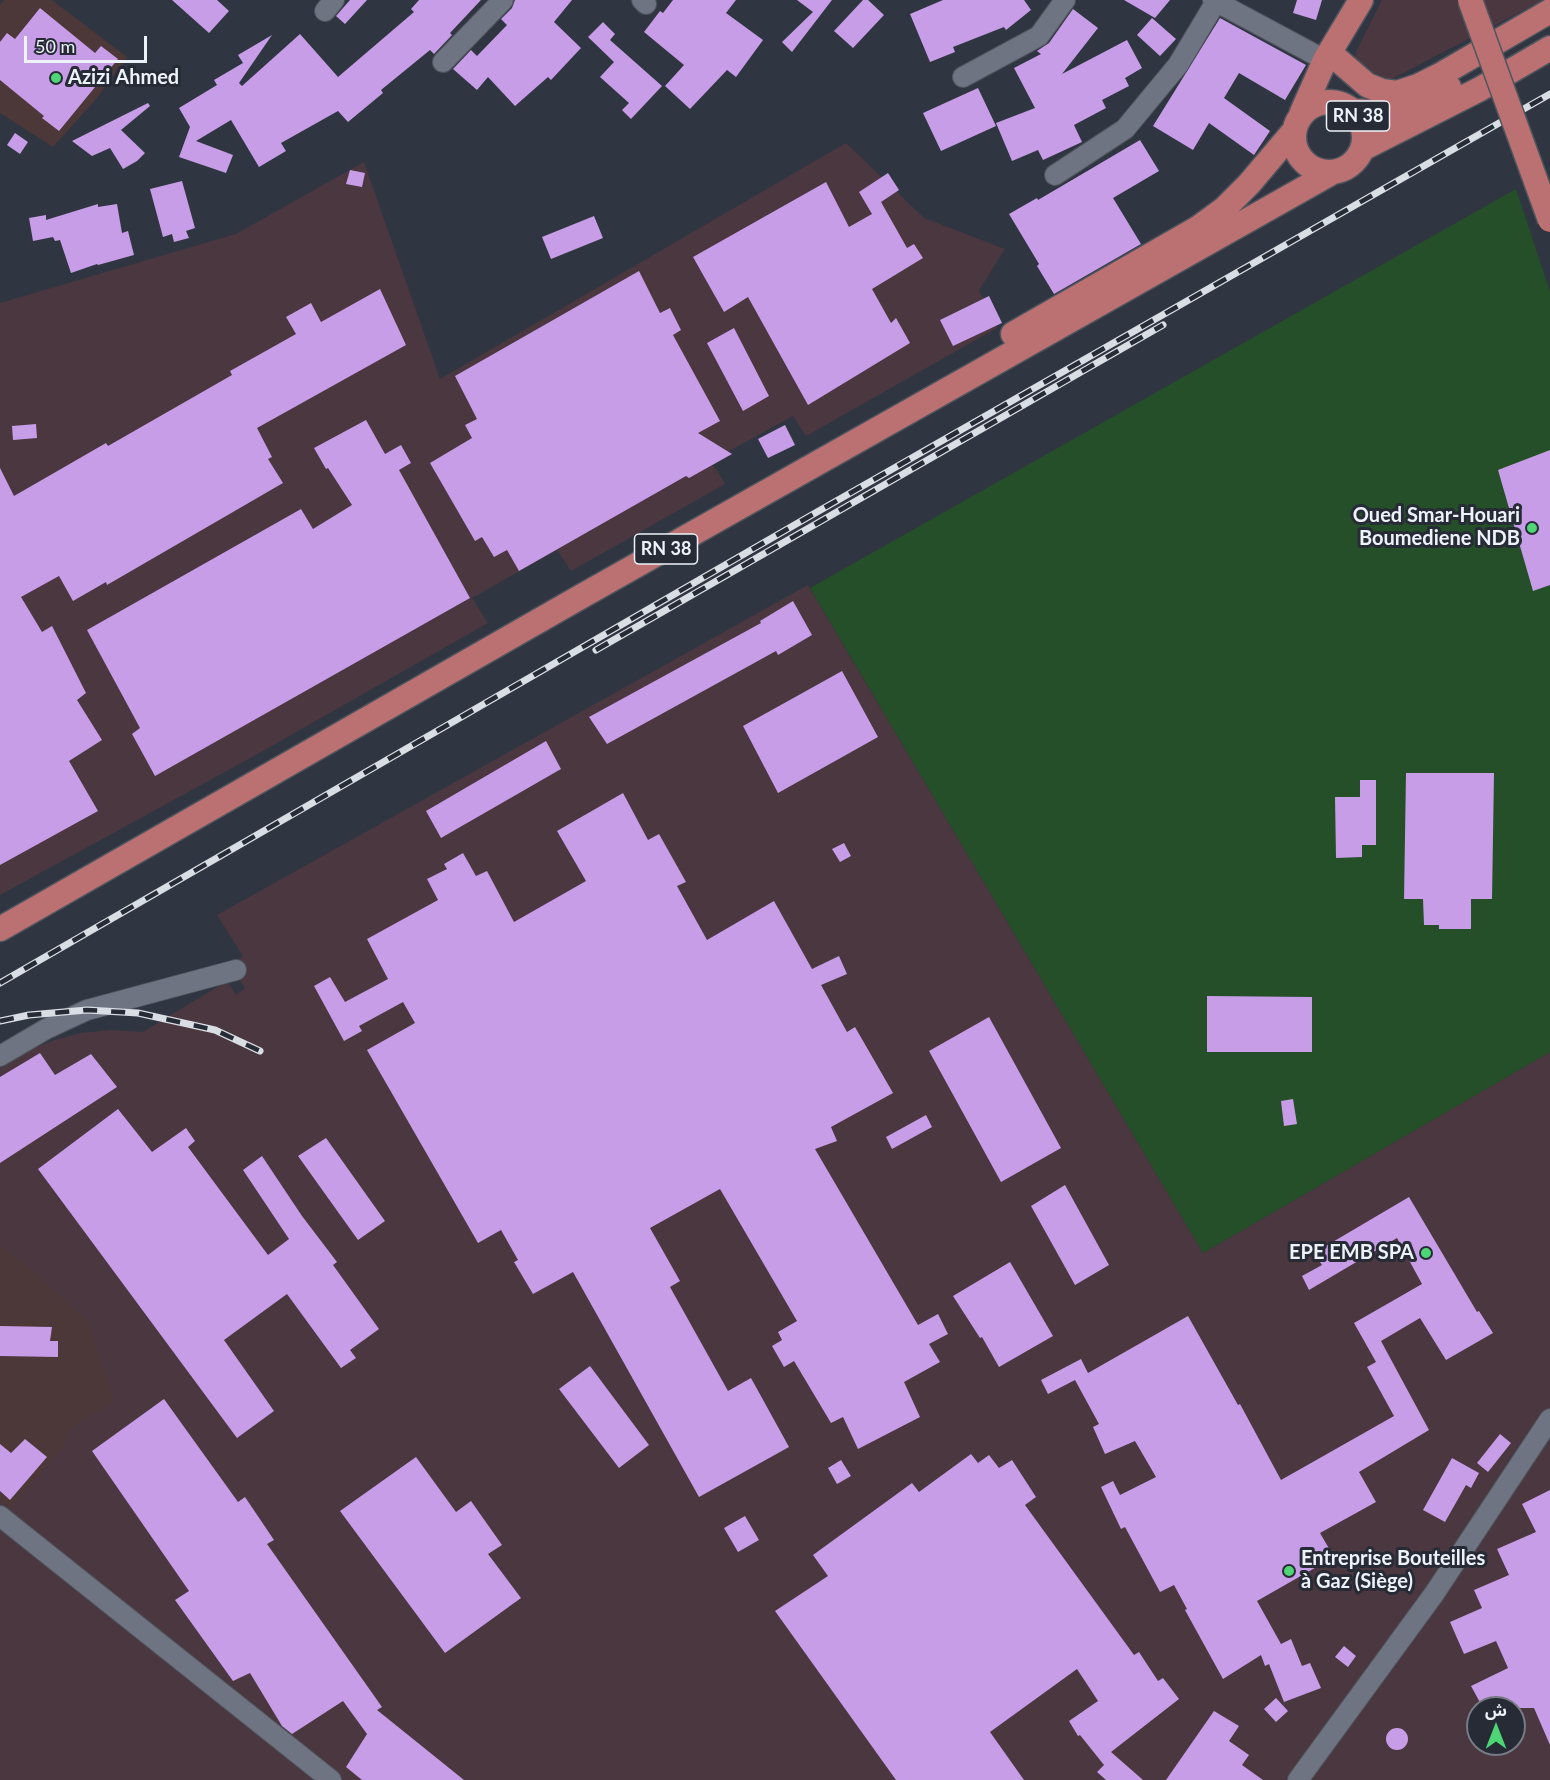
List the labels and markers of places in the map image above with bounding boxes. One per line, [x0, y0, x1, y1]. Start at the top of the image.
place label: Azizi Ahmed [68, 66, 179, 90]
marker: Azizi Ahmed [49, 71, 63, 85]
place label: Oued Smar-Houari Boumediene NDB [1353, 504, 1520, 551]
marker: Oued Smar-Houari Boumediene NDB [1525, 521, 1539, 535]
place label: EPE EMB SPA [1289, 1241, 1414, 1265]
marker: EPE EMB SPA [1419, 1246, 1433, 1260]
place label: Entreprise Bouteilles à Gaz (Siège) [1301, 1547, 1485, 1594]
marker: Entreprise Bouteilles à Gaz (Siège) [1282, 1564, 1296, 1578]

